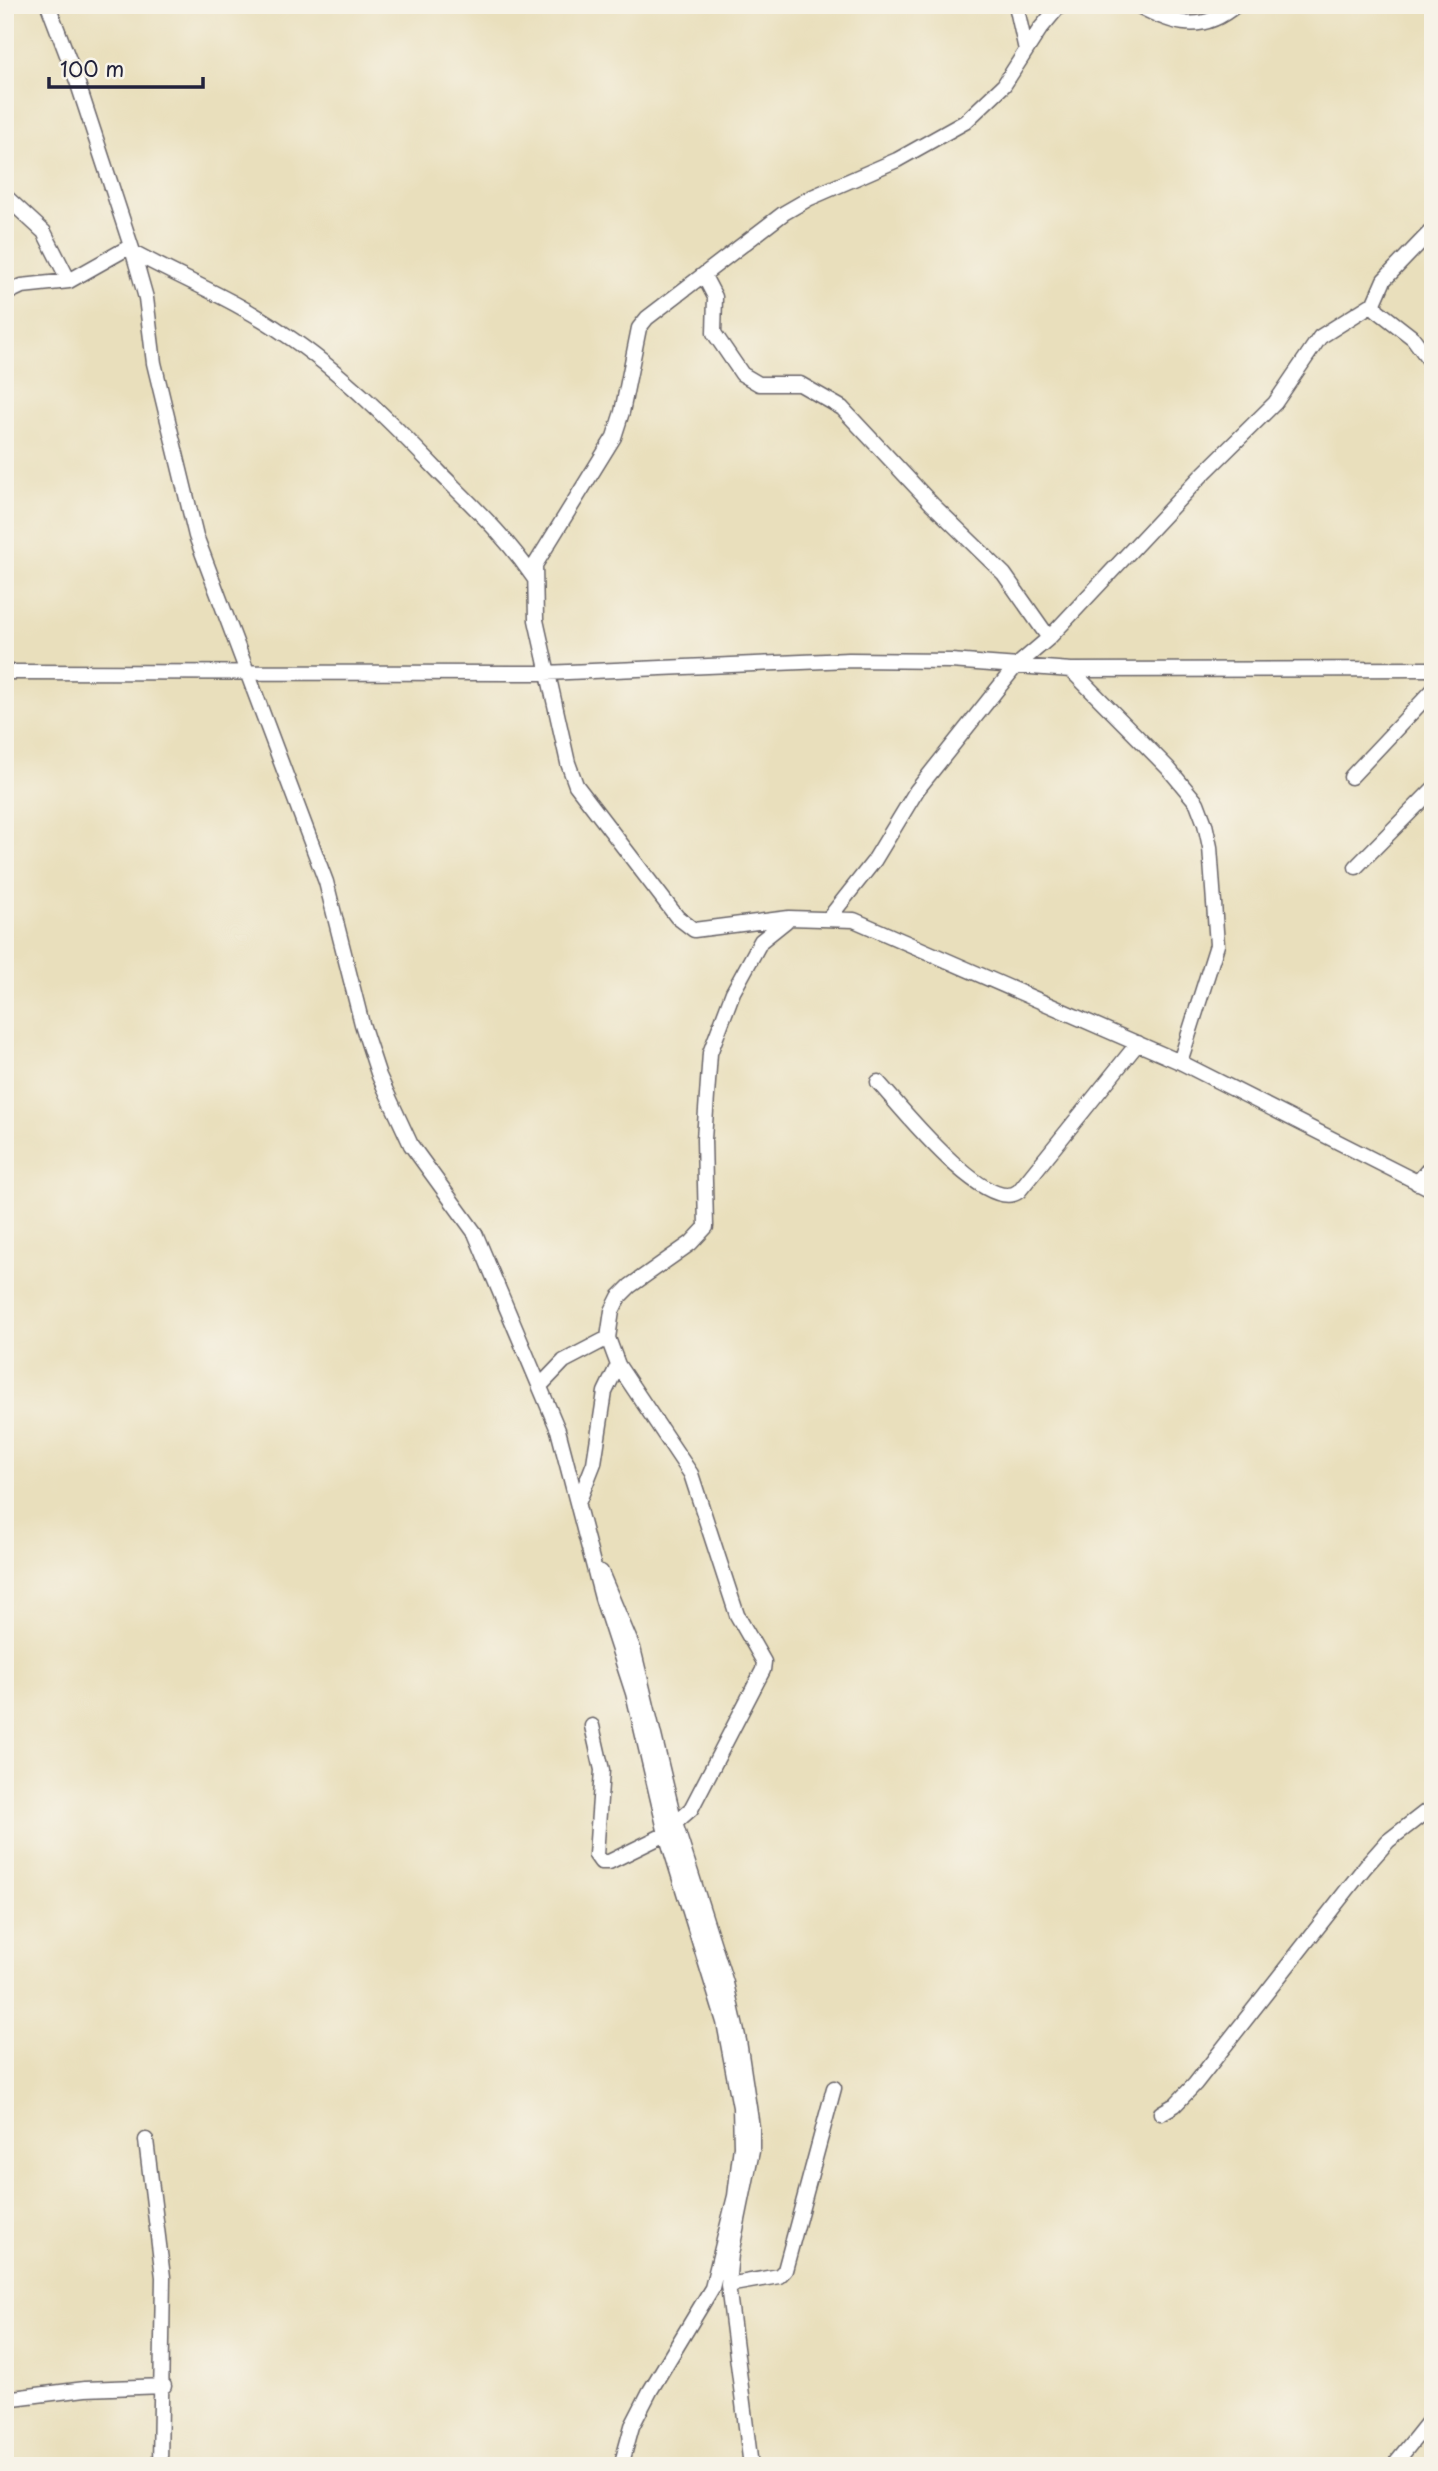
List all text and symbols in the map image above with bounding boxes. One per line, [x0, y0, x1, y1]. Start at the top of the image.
scale bar [49, 46, 203, 90]
text: 100 m [60, 52, 124, 84]

